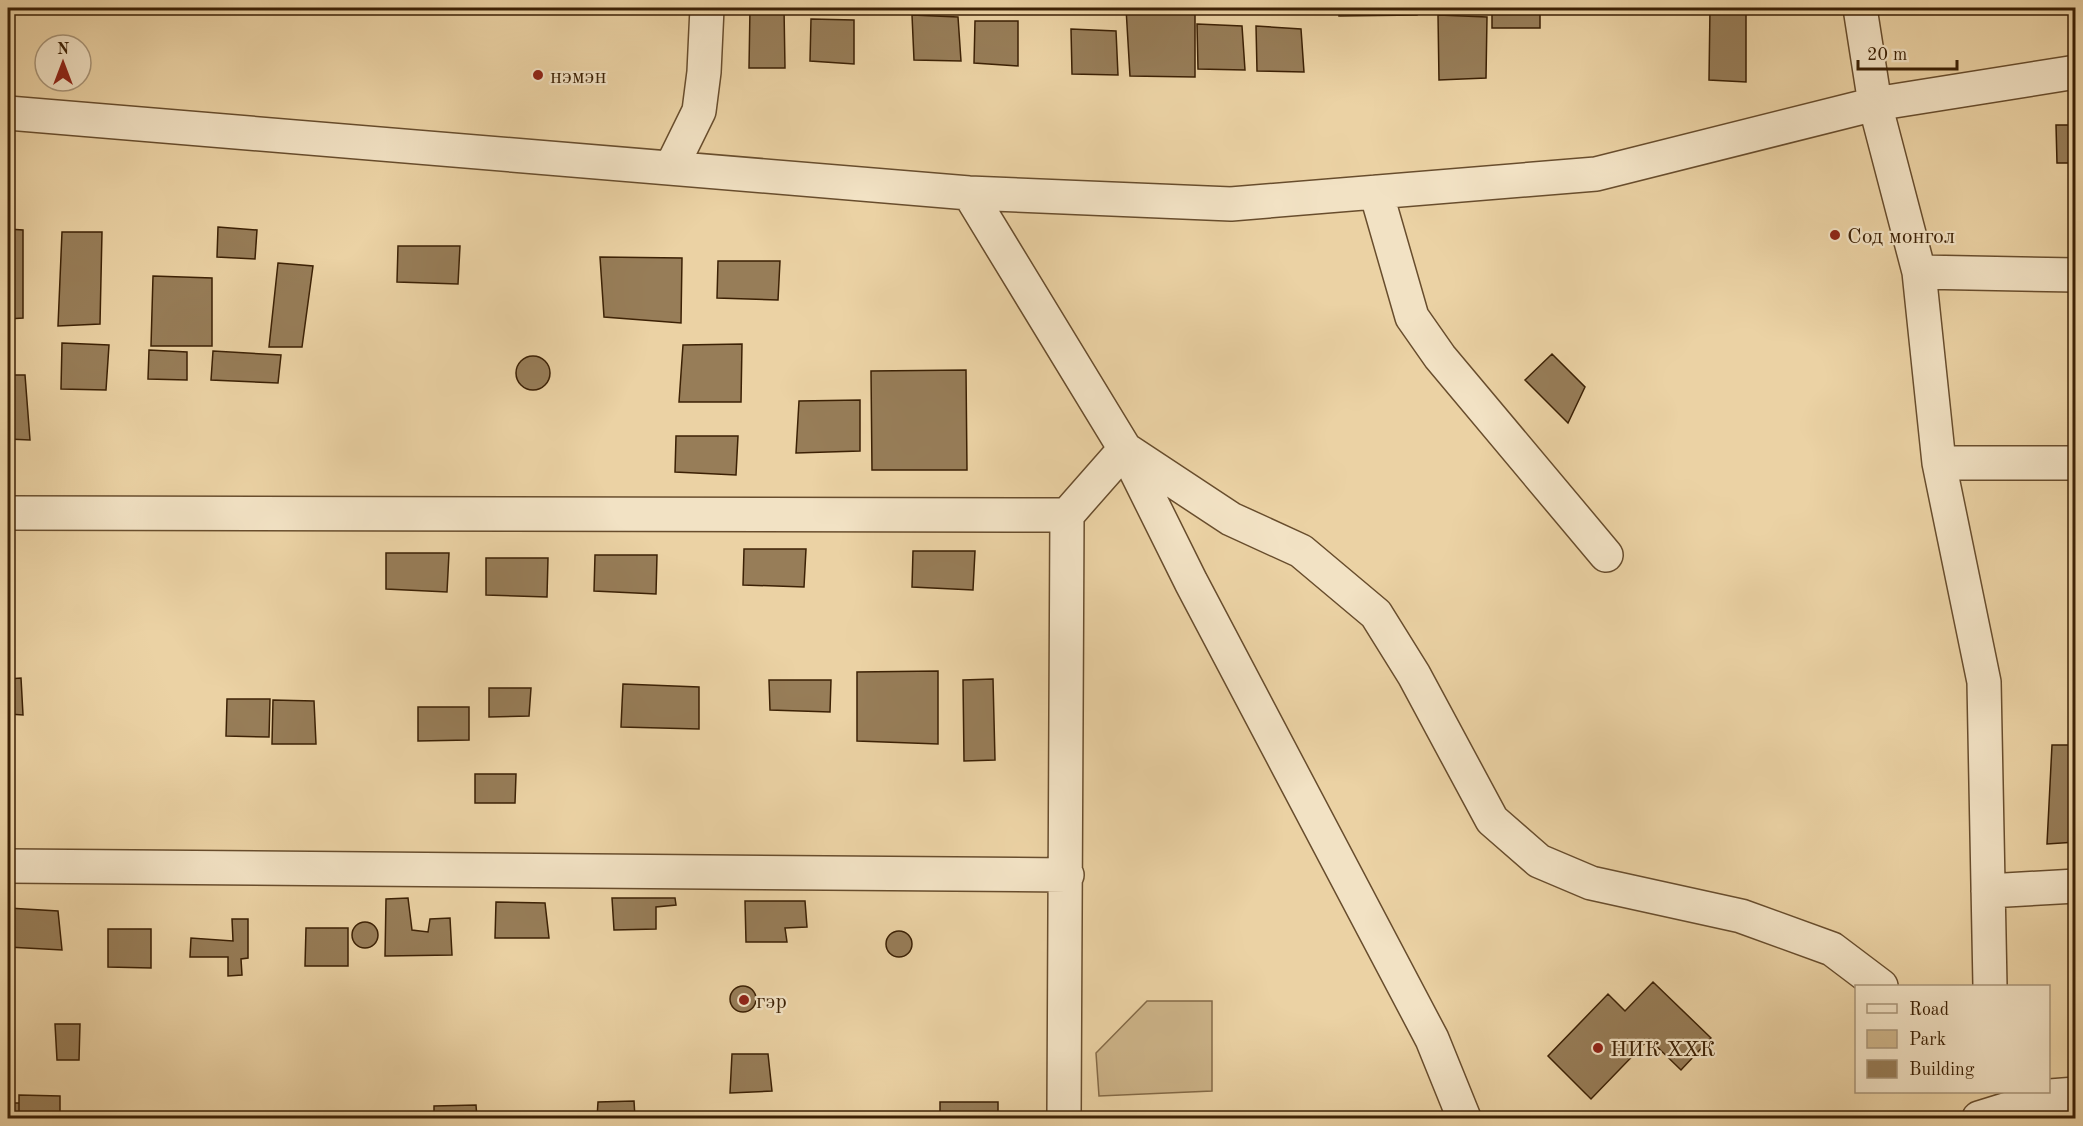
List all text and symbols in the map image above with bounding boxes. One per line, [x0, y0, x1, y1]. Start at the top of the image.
north arrow [33, 33, 93, 93]
scale bar [1858, 33, 1957, 71]
text: N [57, 42, 70, 58]
text: 20 m [1867, 46, 1907, 64]
place label: нэмэн [550, 66, 607, 88]
marker: нэмэн [531, 68, 545, 82]
place label: Сод монгол [1847, 226, 1955, 248]
marker: Сод монгол [1828, 228, 1842, 242]
legend [1855, 985, 2050, 1093]
place label: гэр [756, 991, 787, 1013]
marker: гэр [737, 993, 751, 1007]
text: Road [1909, 1001, 1949, 1019]
text: Park [1909, 1031, 1946, 1049]
place label: НИК ХХК [1610, 1039, 1715, 1061]
marker: НИК ХХК [1591, 1041, 1605, 1055]
text: Building [1909, 1061, 1975, 1079]

